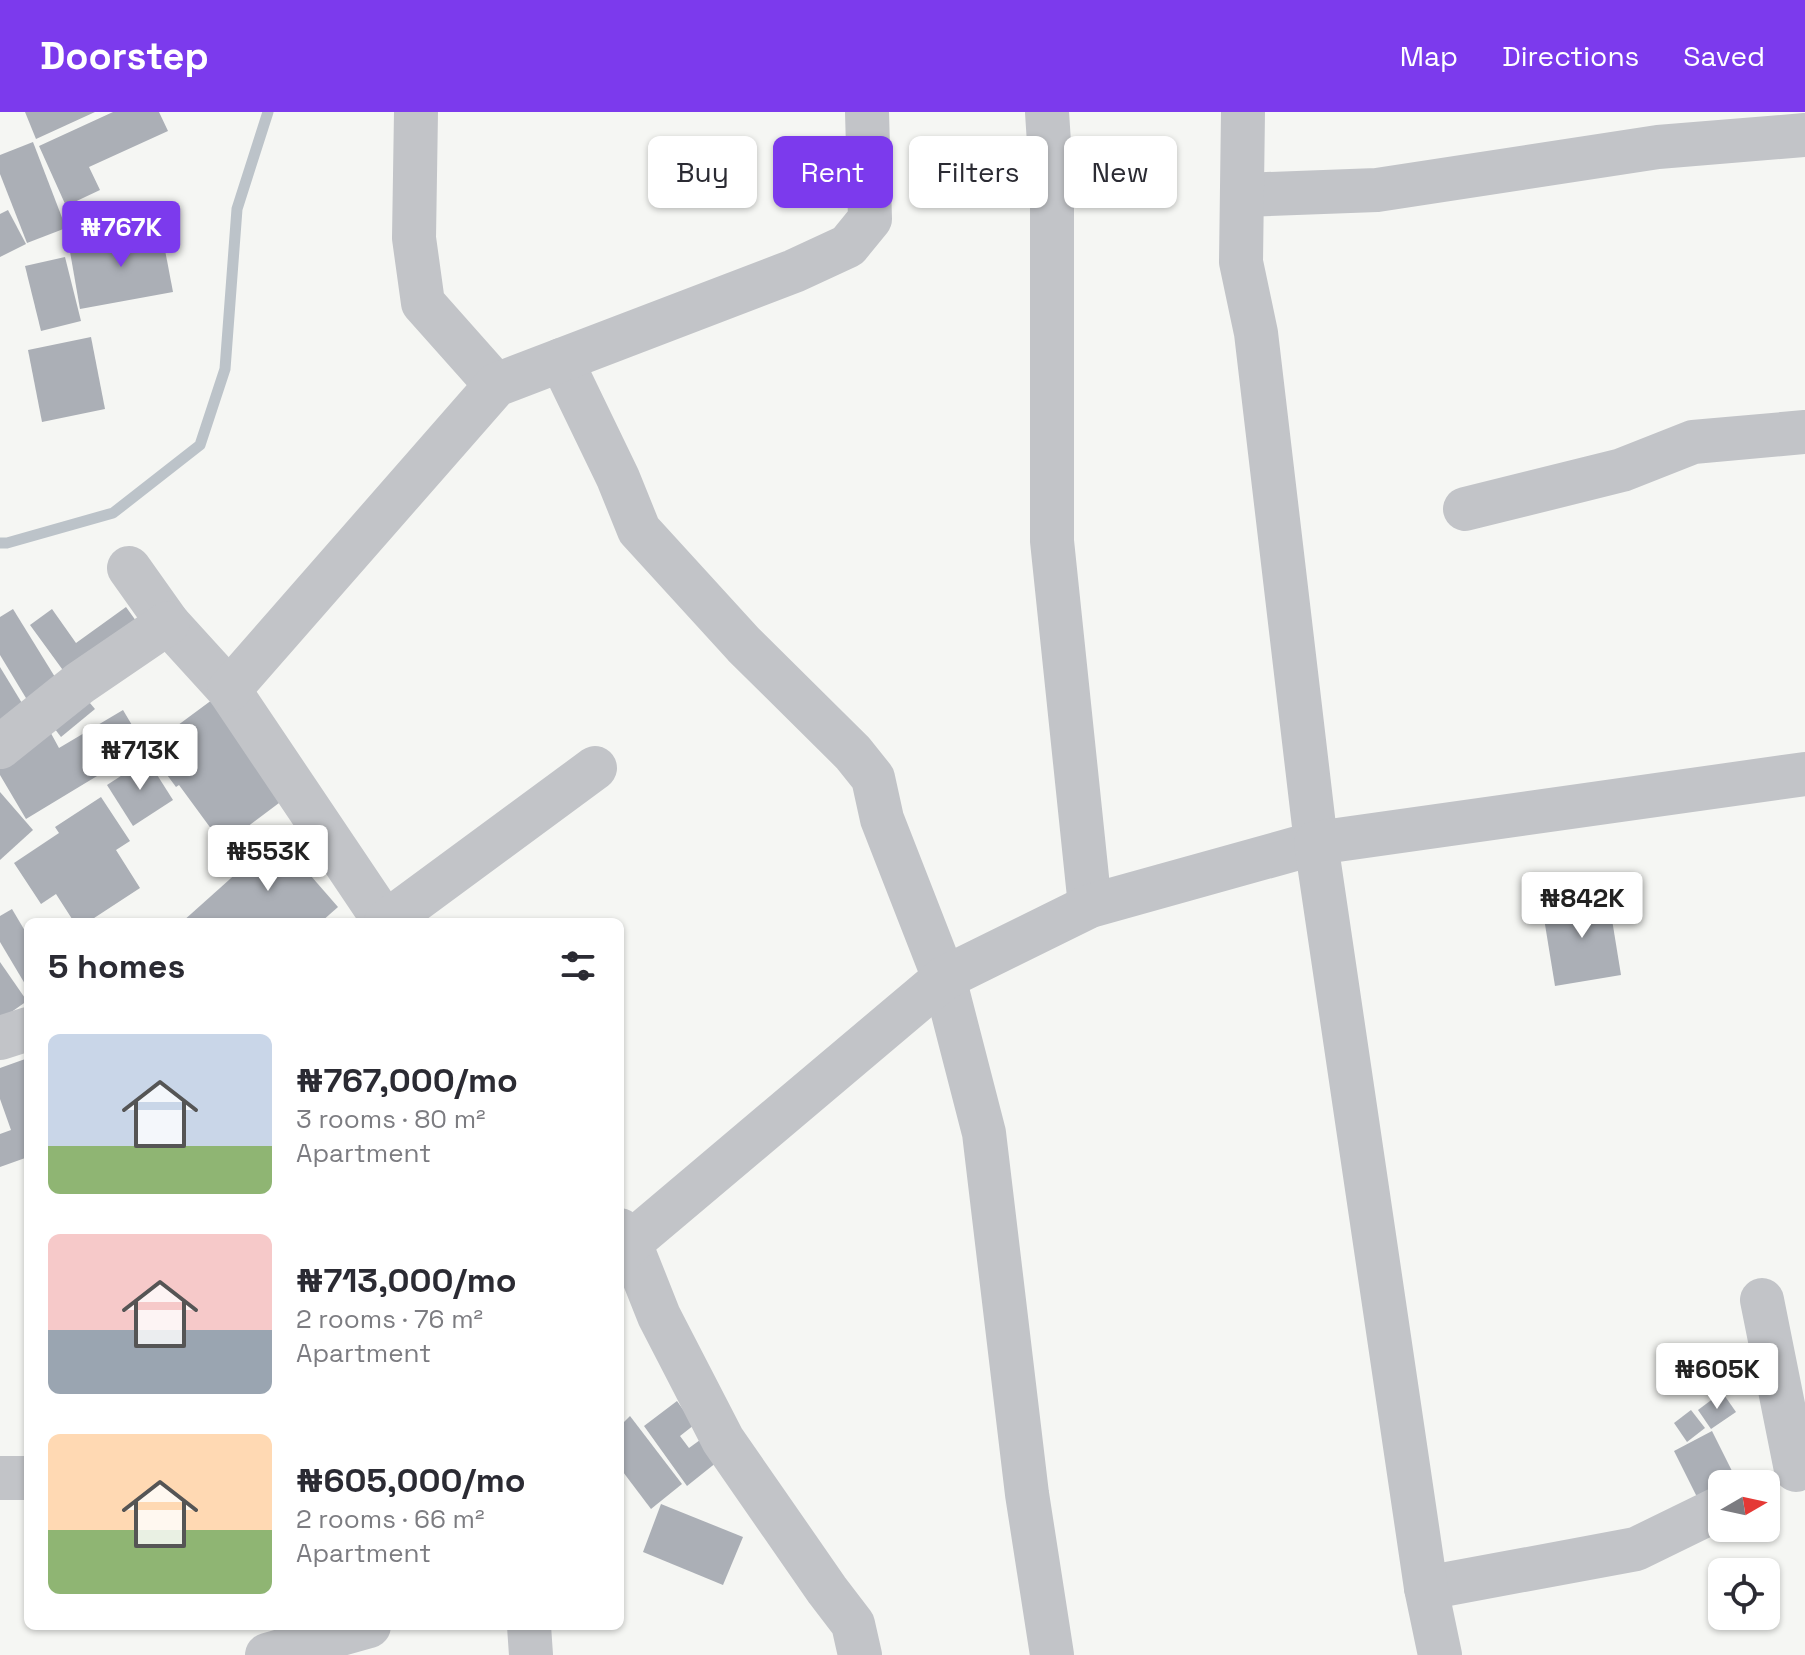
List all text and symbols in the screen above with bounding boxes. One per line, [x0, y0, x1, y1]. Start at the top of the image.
text: Doorstep [40, 32, 209, 80]
text: Map [1400, 38, 1458, 74]
text: Directions [1502, 38, 1639, 74]
text: Saved [1683, 38, 1765, 74]
chip: Buy [648, 136, 757, 208]
chip: Rent [773, 136, 893, 208]
chip: Filters [909, 136, 1048, 208]
chip: New [1064, 136, 1177, 208]
pin: ₦767K [65, 201, 177, 269]
text: ₦767K [80, 210, 162, 244]
pin: ₦713K [84, 724, 196, 792]
text: ₦713K [101, 733, 179, 767]
pin: ₦553K [212, 825, 324, 893]
text: ₦553K [226, 834, 310, 868]
pin: ₦842K [1526, 872, 1638, 940]
text: ₦842K [1540, 881, 1624, 915]
icon: filters [556, 944, 600, 988]
text: 5 homes [48, 945, 185, 988]
text: ₦767,000/mo [296, 1059, 518, 1102]
icon: home [112, 1066, 208, 1162]
text: 3 rooms · 80 m² [296, 1102, 486, 1136]
text: Apartment [296, 1136, 431, 1170]
text: ₦713,000/mo [296, 1259, 517, 1302]
icon: home [112, 1266, 208, 1362]
text: 2 rooms · 76 m² [296, 1302, 483, 1336]
text: Apartment [296, 1336, 431, 1370]
pin: ₦605K [1661, 1343, 1773, 1411]
text: ₦605K [1674, 1352, 1760, 1386]
text: ₦605,000/mo [296, 1459, 526, 1502]
icon: home [112, 1466, 208, 1562]
north arrow [1708, 1470, 1780, 1542]
map controls [1708, 1470, 1780, 1630]
text: 2 rooms · 66 m² [296, 1502, 485, 1536]
text: Apartment [296, 1536, 431, 1570]
button: locate [1708, 1558, 1780, 1630]

